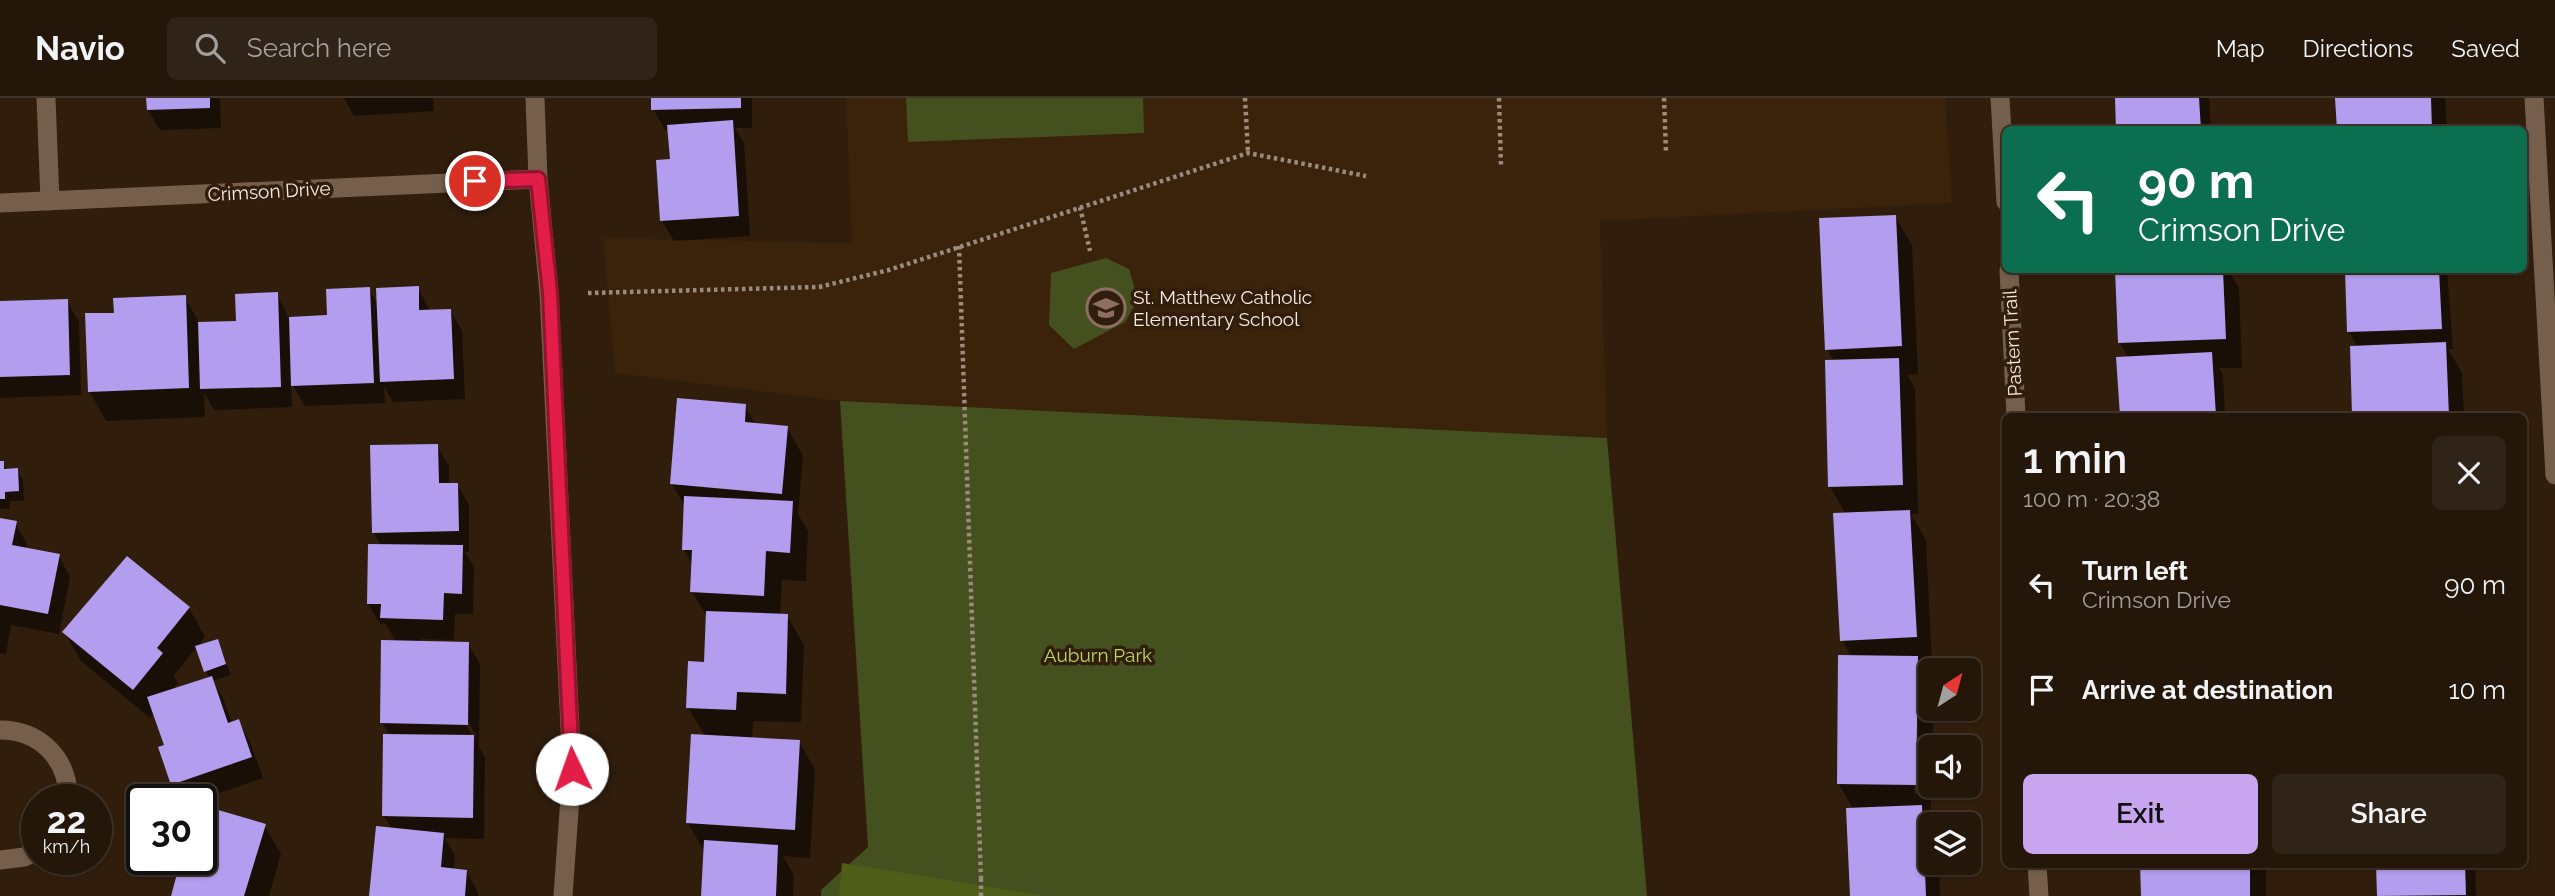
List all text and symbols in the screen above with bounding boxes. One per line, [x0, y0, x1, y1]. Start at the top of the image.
search box [167, 17, 657, 80]
text: Navio [35, 29, 125, 68]
icon: search [191, 29, 229, 67]
text: Search here [247, 33, 391, 63]
text: Map [2216, 34, 2265, 63]
text: Directions [2303, 34, 2413, 63]
text: Saved [2451, 34, 2520, 63]
pin [445, 151, 505, 211]
text: 90 m [2138, 152, 2254, 209]
icon: left [2023, 154, 2114, 245]
icon: arrive [456, 162, 494, 200]
street label: Crimson Drive [207, 177, 331, 205]
text: Crimson Drive [2138, 211, 2345, 248]
place label: St. Matthew Catholic Elementary School [1133, 286, 1312, 330]
school or university icon: St. Matthew Catholic Elementary School [1085, 287, 1127, 329]
street label: Pastern Trail [1998, 288, 2026, 397]
text: 1 min [2023, 434, 2127, 483]
button: close [2432, 436, 2506, 510]
text: 100 m · 20:38 [2023, 485, 2160, 512]
text: Turn left [2082, 556, 2188, 586]
icon: left [2023, 566, 2061, 604]
text: 90 m [2444, 570, 2506, 600]
text: Crimson Drive [2082, 586, 2231, 613]
park label: Auburn Park [1044, 644, 1152, 666]
north arrow [1918, 658, 1981, 721]
map controls [1918, 658, 1981, 875]
icon: arrive [2023, 671, 2061, 709]
text: Arrive at destination [2082, 675, 2333, 705]
text: 10 m [2448, 675, 2506, 705]
position arrow [535, 732, 609, 806]
button: sound [1918, 735, 1981, 798]
button: Exit [2023, 774, 2258, 854]
button: Share [2272, 774, 2506, 854]
speed limit sign: 30 [126, 784, 217, 875]
text: 22 [47, 800, 86, 841]
button: layers [1918, 812, 1981, 875]
text: km/h [43, 836, 90, 857]

